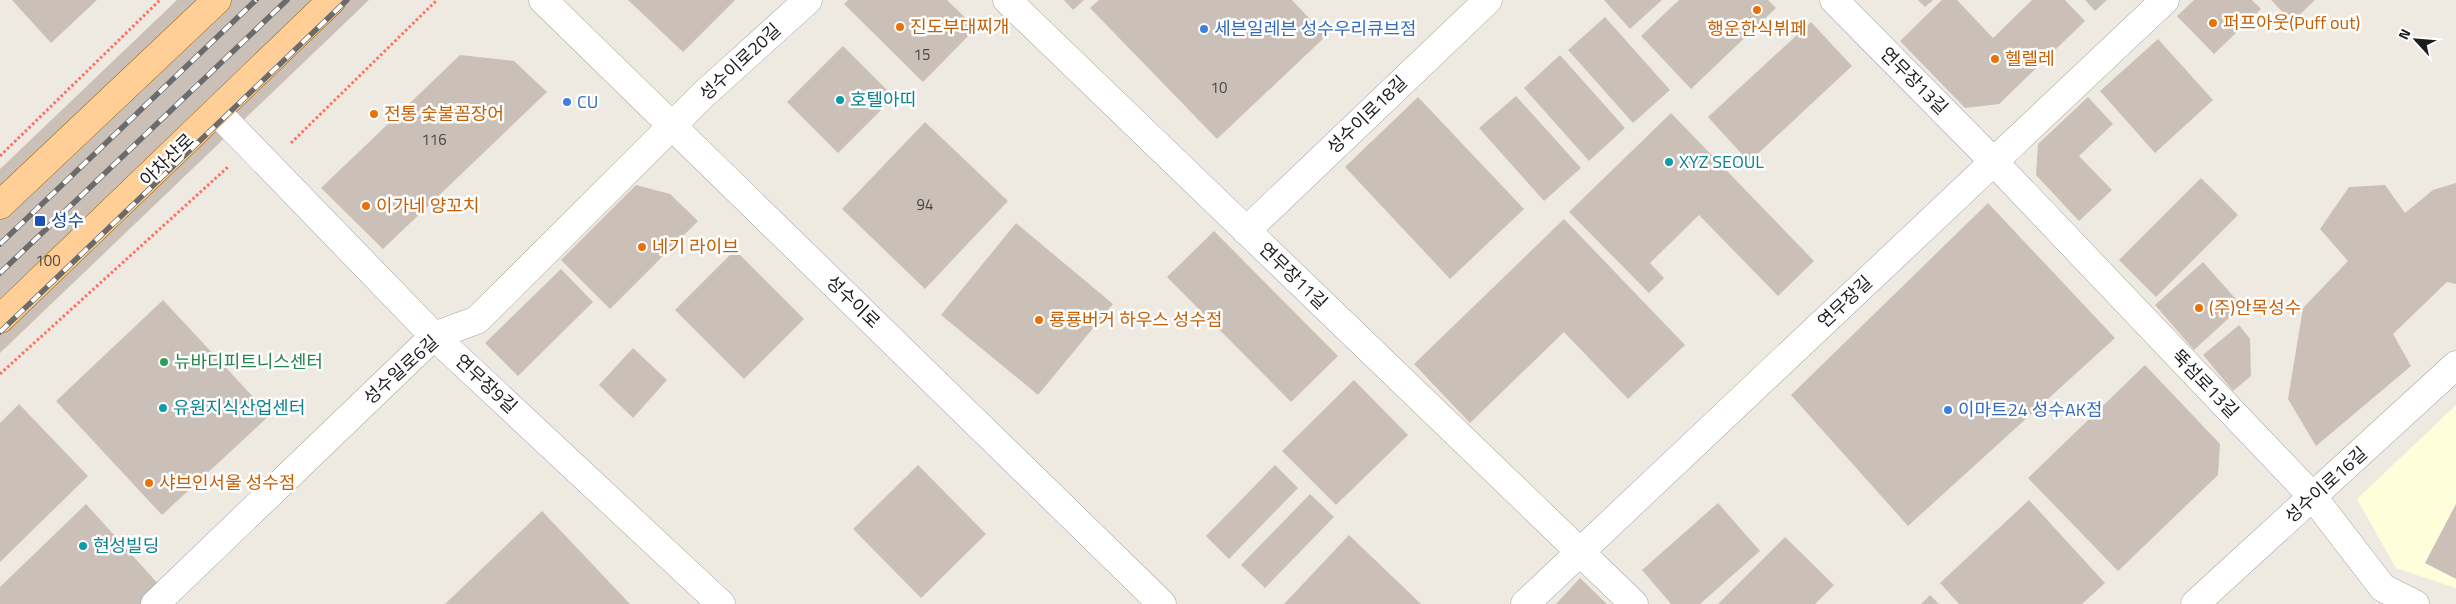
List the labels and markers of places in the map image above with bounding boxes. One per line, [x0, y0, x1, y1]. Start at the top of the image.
marker: 행운한식뷔페 [1751, 4, 1763, 16]
place label: 퍼프아웃(Puff out) [2223, 9, 2360, 36]
place label: 진도부대찌개 [910, 13, 1009, 40]
place label: 세븐일레븐 성수우리큐브점 [1214, 15, 1417, 42]
place label: 행운한식뷔페 [1707, 15, 1807, 42]
marker: 퍼프아웃(Puff out) [2207, 17, 2219, 29]
marker: 진도부대찌개 [894, 21, 906, 33]
marker: 세븐일레븐 성수우리큐브점 [1198, 23, 1210, 35]
place label: 헬렐레 [2005, 45, 2055, 72]
marker: 헬렐레 [1989, 53, 2001, 65]
place label: 호텔아띠 [850, 86, 916, 113]
place label: CU [577, 88, 598, 115]
marker: 호텔아띠 [834, 94, 846, 106]
marker: CU [561, 96, 573, 108]
place label: 전통 숯불꼼장어 [384, 100, 504, 127]
marker: 전통 숯불꼼장어 [368, 108, 380, 120]
place label: XYZ SEOUL [1679, 148, 1764, 175]
marker: XYZ SEOUL [1663, 156, 1675, 168]
place label: 이가네 양꼬치 [376, 192, 479, 219]
marker: 이가네 양꼬치 [360, 200, 372, 212]
place label: 성수 [51, 207, 84, 234]
marker: 성수 [33, 214, 47, 228]
place label: 네기 라이브 [652, 233, 739, 260]
marker: 네기 라이브 [636, 241, 648, 253]
place label: (주)안목성수 [2209, 294, 2301, 321]
marker: (주)안목성수 [2193, 302, 2205, 314]
place label: 룡룡버거 하우스 성수점 [1049, 306, 1223, 333]
marker: 룡룡버거 하우스 성수점 [1033, 314, 1045, 326]
place label: 뉴바디피트니스센터 [174, 348, 323, 375]
marker: 뉴바디피트니스센터 [158, 356, 170, 368]
place label: 유원지식산업센터 [173, 394, 305, 421]
place label: 이마트24 성수AK점 [1958, 396, 2102, 423]
marker: 유원지식산업센터 [157, 402, 169, 414]
marker: 이마트24 성수AK점 [1942, 404, 1954, 416]
place label: 샤브인서울 성수점 [159, 469, 295, 496]
marker: 샤브인서울 성수점 [143, 477, 155, 489]
place label: 현성빌딩 [93, 532, 159, 559]
marker: 현성빌딩 [77, 540, 89, 552]

